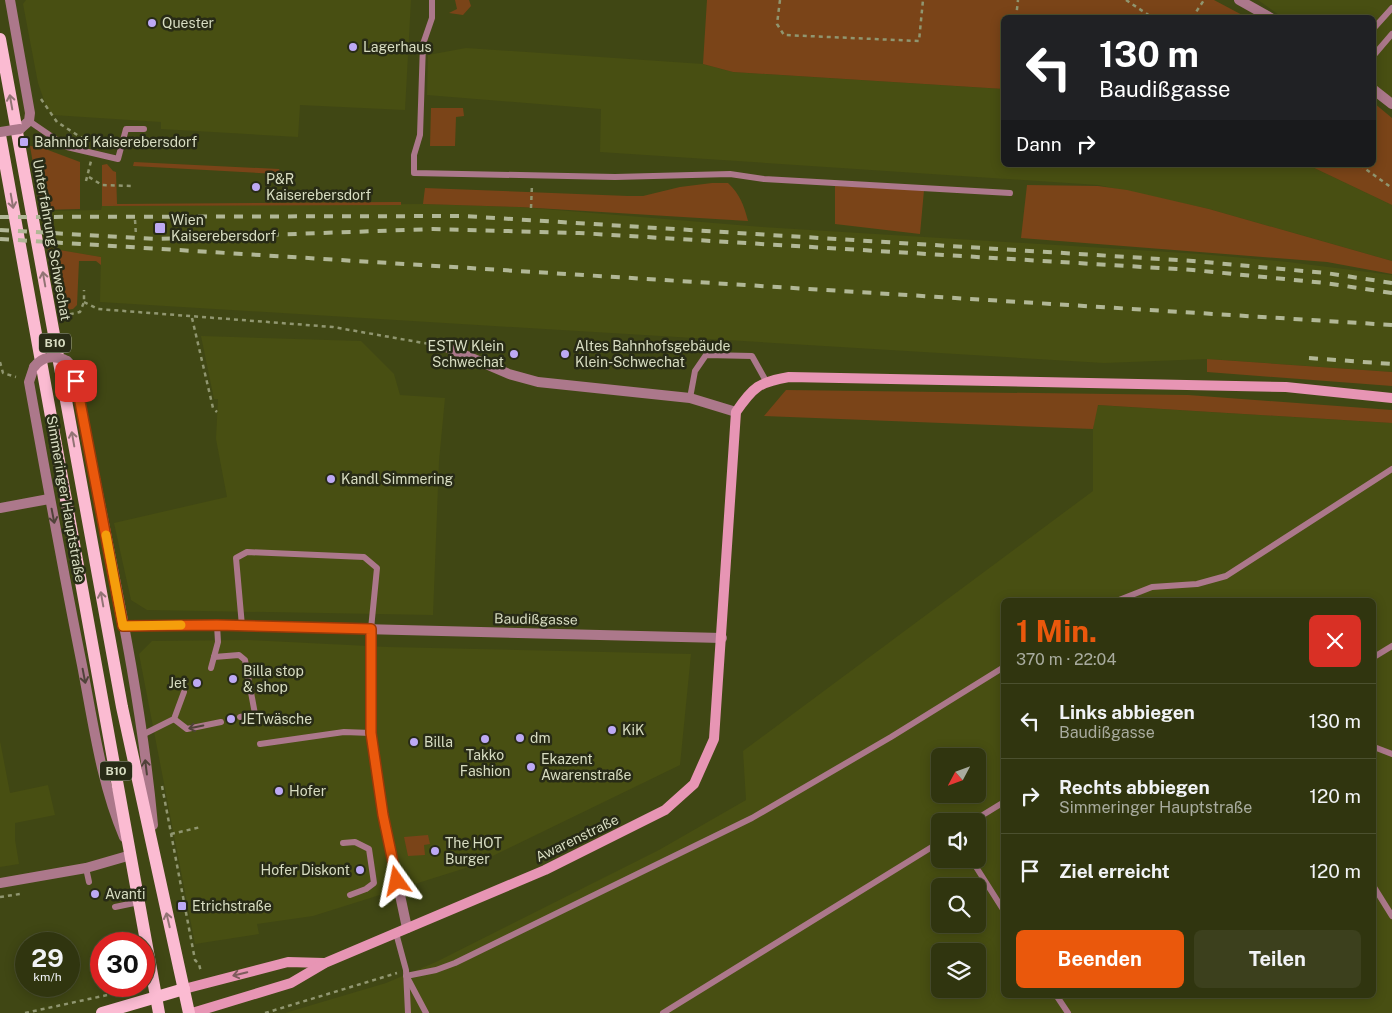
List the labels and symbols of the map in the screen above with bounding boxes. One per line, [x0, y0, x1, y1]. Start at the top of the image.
place label: Quester [162, 15, 214, 31]
marker: Quester [146, 17, 158, 29]
place label: Lagerhaus [363, 39, 432, 55]
marker: Lagerhaus [347, 41, 359, 53]
one-way arrow [6, 94, 16, 110]
place label: Bahnhof Kaiserebersdorf [34, 134, 198, 150]
marker: Bahnhof Kaiserebersdorf [18, 136, 30, 148]
street label: Unterfahrung Schwechat [30, 158, 74, 322]
place label: P&R Kaiserebersdorf [266, 171, 372, 203]
marker: P&R Kaiserebersdorf [250, 181, 262, 193]
one-way arrow [7, 192, 17, 208]
place label: Wien Kaiserebersdorf [171, 212, 277, 244]
marker: Wien Kaiserebersdorf [153, 221, 167, 235]
one-way arrow [38, 271, 48, 287]
road number: B10 [39, 333, 71, 352]
place label: ESTW Klein Schwechat [428, 338, 504, 370]
place label: Altes Bahnhofsgebäude Klein-Schwechat [575, 338, 731, 370]
marker: ESTW Klein Schwechat [508, 348, 520, 360]
marker: Altes Bahnhofsgebäude Klein-Schwechat [559, 348, 571, 360]
pin [55, 360, 97, 402]
street label: Simmeringer Hauptstraße [43, 414, 89, 584]
one-way arrow [67, 431, 77, 447]
place label: Kandl Simmering [341, 471, 454, 487]
marker: Kandl Simmering [325, 473, 337, 485]
one-way arrow [49, 508, 58, 524]
one-way arrow [96, 591, 106, 607]
street label: Baudißgasse [494, 610, 578, 628]
place label: Billa stop & shop [243, 663, 304, 695]
one-way arrow [80, 667, 89, 683]
marker: Billa stop & shop [227, 673, 239, 685]
place label: Jet [169, 675, 187, 691]
marker: Jet [191, 677, 203, 689]
place label: JETwäsche [241, 711, 312, 727]
marker: JETwäsche [225, 713, 237, 725]
place label: KiK [622, 722, 645, 738]
one-way arrow [188, 723, 204, 733]
marker: KiK [606, 724, 618, 736]
place label: dm [530, 730, 551, 746]
marker: dm [514, 732, 526, 744]
marker: Takko Fashion [479, 733, 491, 745]
place label: Billa [424, 734, 453, 750]
marker: Billa [408, 736, 420, 748]
place label: Takko Fashion [460, 747, 510, 779]
north arrow [931, 748, 986, 802]
place label: Ekazent Awarenstraße [541, 751, 631, 783]
one-way arrow [141, 760, 151, 776]
road number: B10 [100, 761, 132, 780]
marker: Ekazent Awarenstraße [525, 761, 537, 773]
place label: Hofer [289, 783, 326, 799]
marker: Hofer [273, 785, 285, 797]
street label: Awarenstraße [533, 811, 621, 865]
place label: The HOT Burger [445, 835, 502, 867]
marker: The HOT Burger [429, 845, 441, 857]
position arrow [370, 854, 422, 906]
place label: Hofer Diskont [261, 862, 350, 878]
marker: Hofer Diskont [354, 864, 366, 876]
place label: Avanti [105, 886, 145, 902]
marker: Avanti [89, 888, 101, 900]
place label: Etrichstraße [192, 898, 272, 914]
marker: Etrichstraße [176, 900, 188, 912]
one-way arrow [163, 913, 172, 929]
speed limit sign: 30 [90, 932, 155, 997]
one-way arrow [233, 970, 249, 979]

